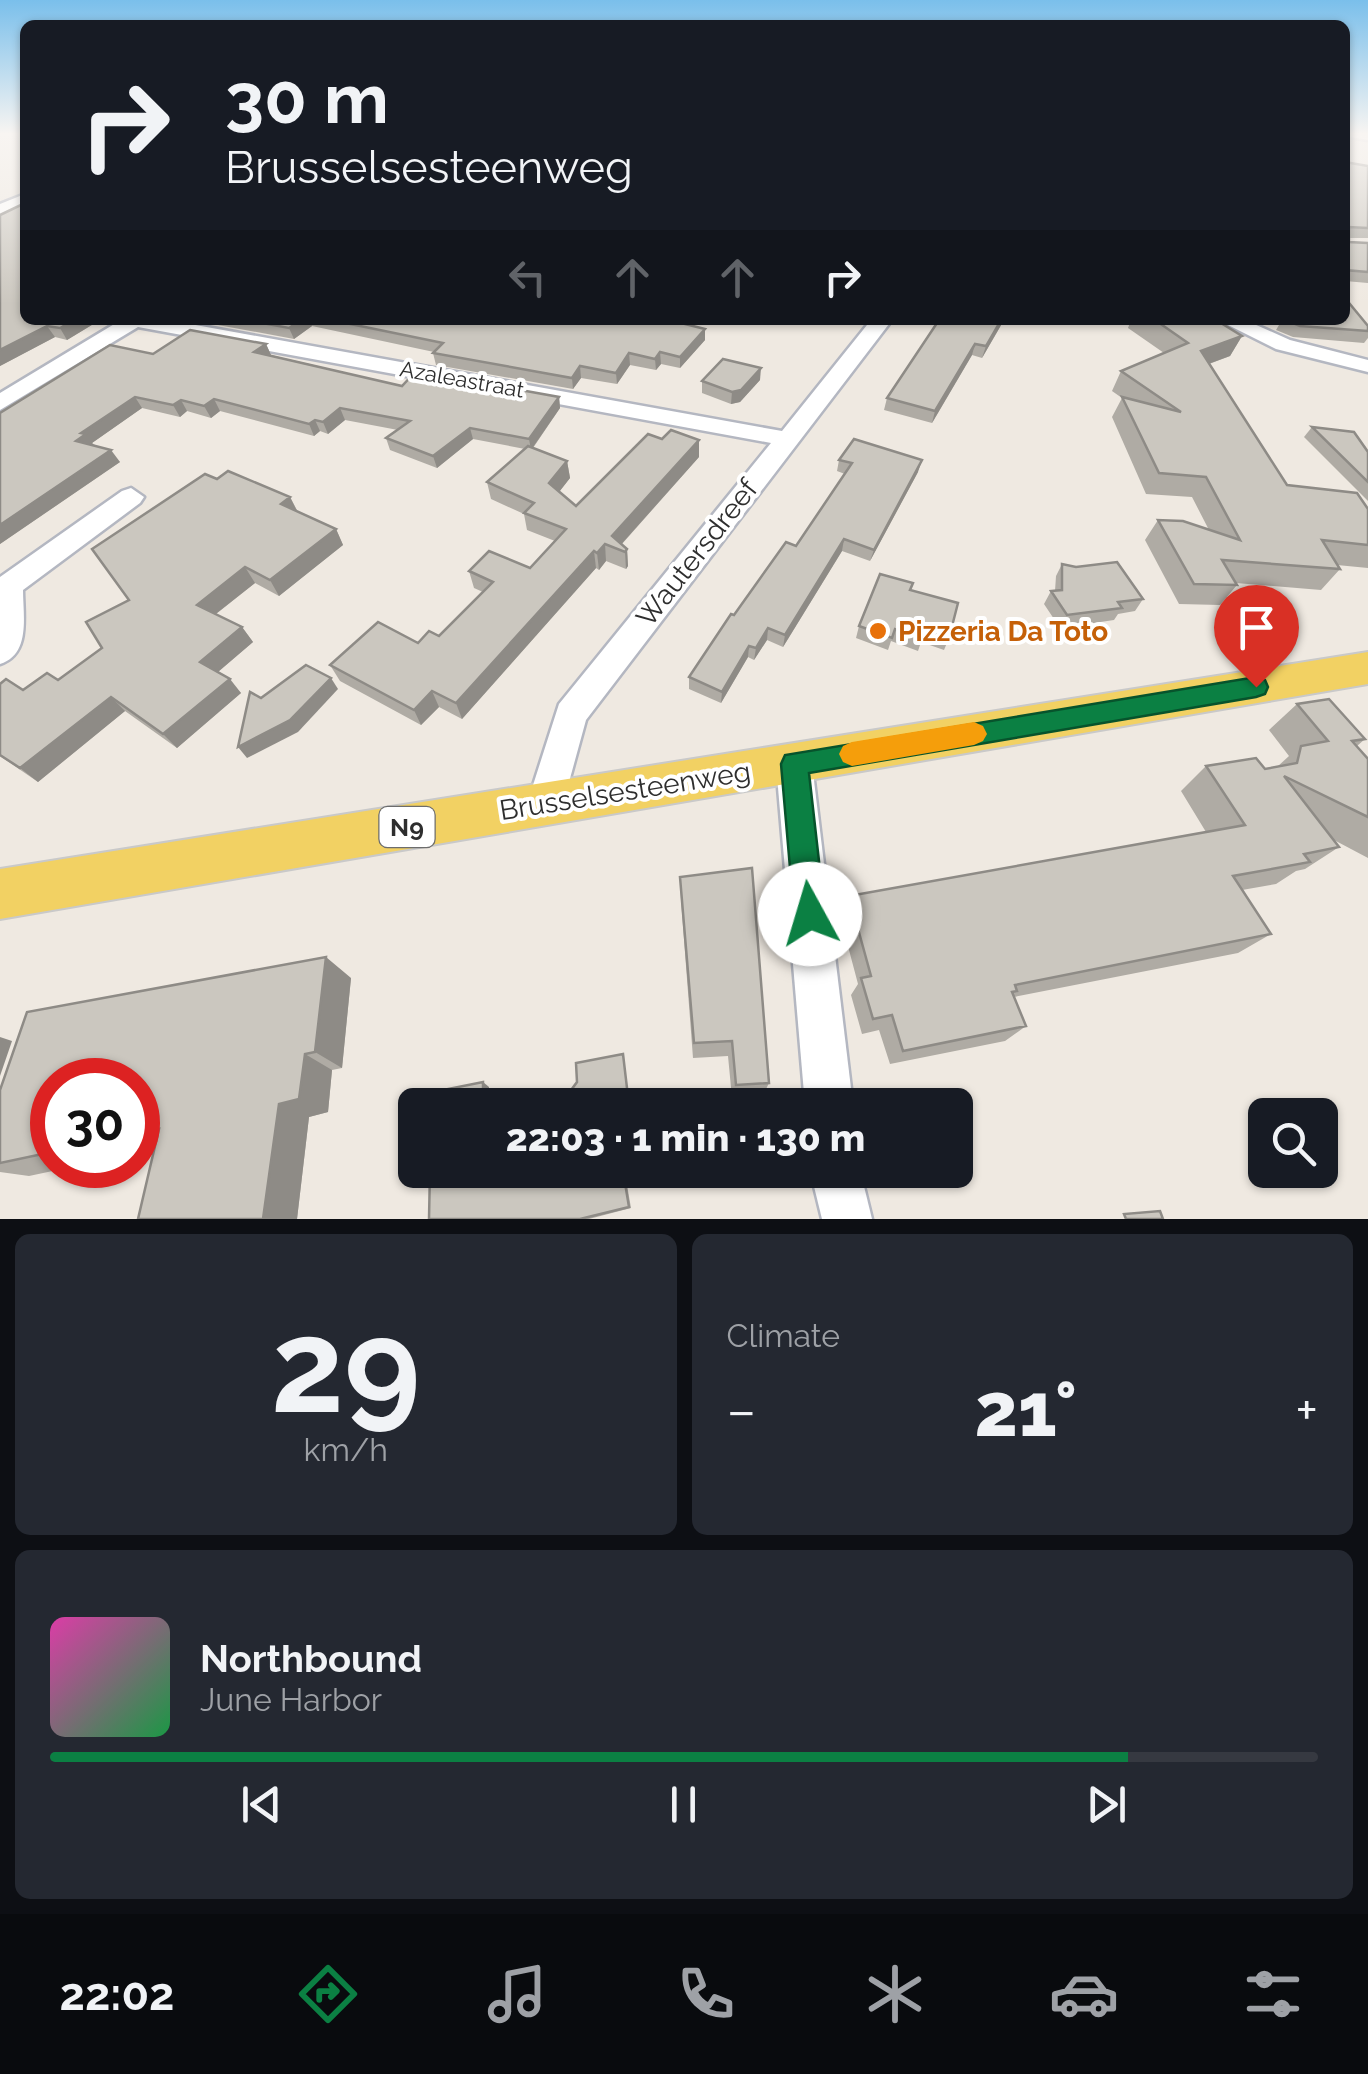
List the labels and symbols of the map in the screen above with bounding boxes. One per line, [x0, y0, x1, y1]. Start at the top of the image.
street label: Azaleastraat [398, 355, 527, 403]
street label: Wautersdreef [629, 472, 766, 633]
pin [1214, 585, 1299, 688]
place label: Pizzeria Da Toto [898, 615, 1108, 648]
marker: Pizzeria Da Toto [867, 620, 889, 642]
street label: Brusselsesteenweg [497, 755, 753, 827]
road number: N9 [380, 807, 434, 847]
position arrow [758, 862, 862, 966]
speed limit sign: 30 [30, 1058, 160, 1188]

